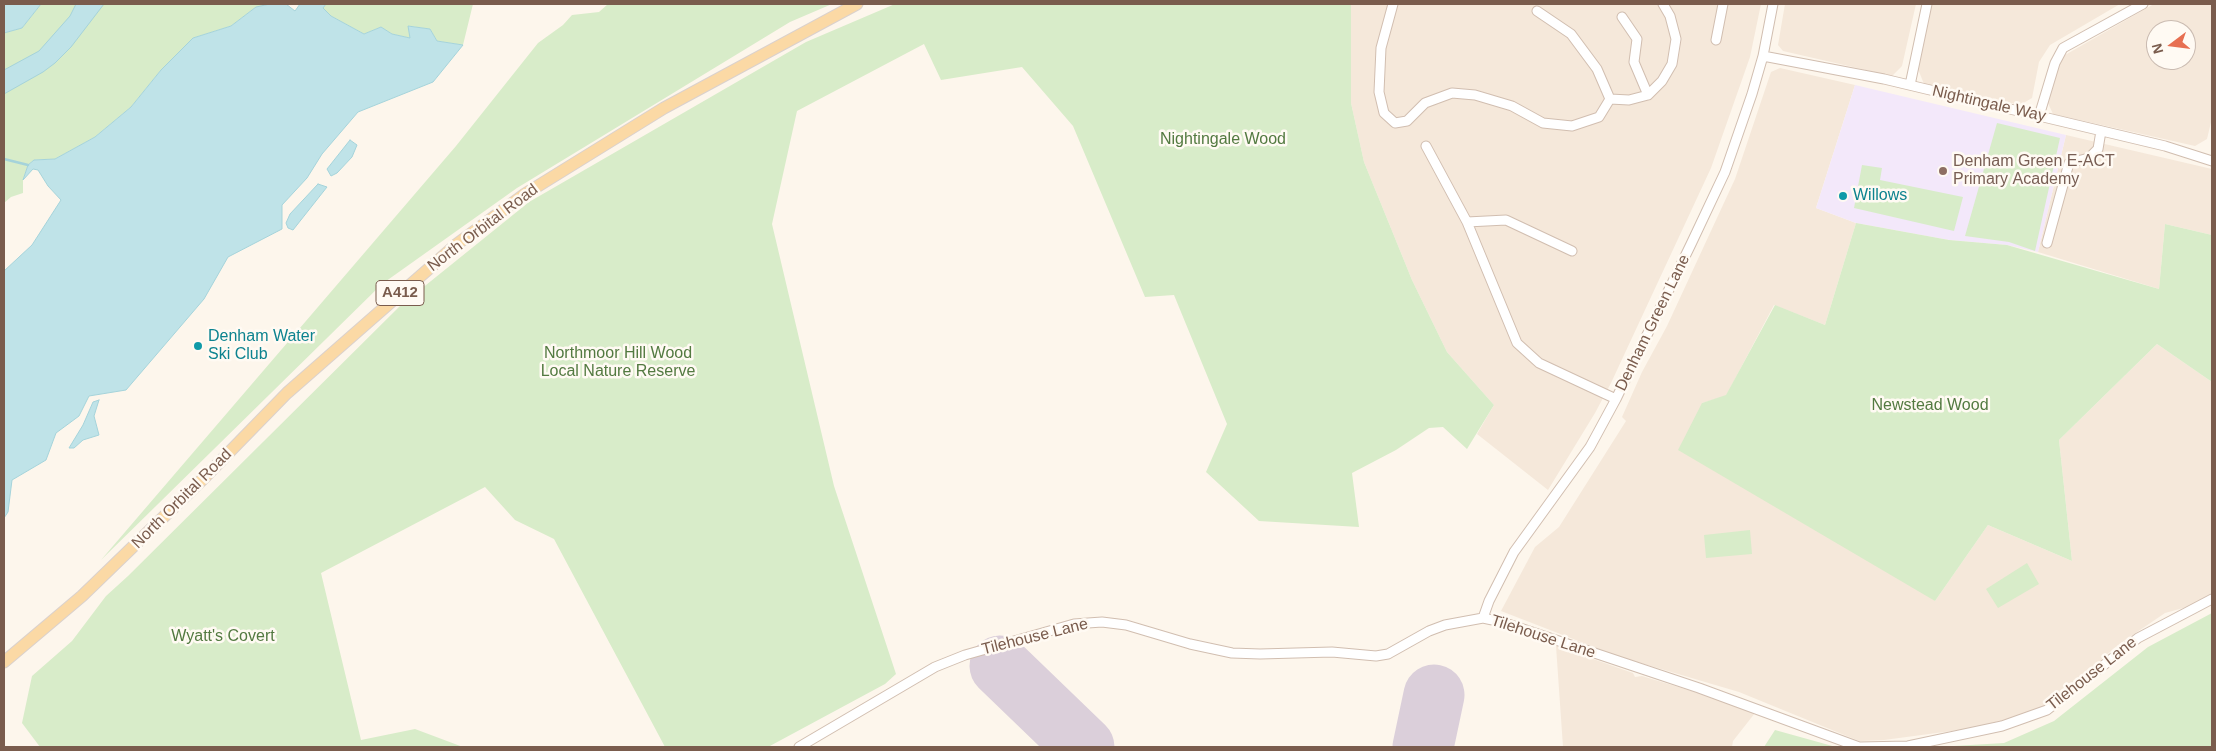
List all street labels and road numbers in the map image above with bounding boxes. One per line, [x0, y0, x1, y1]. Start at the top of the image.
street label: Nightingale Way [1930, 82, 2048, 126]
street label: North Orbital Road [424, 180, 542, 276]
street label: Denham Green Lane [1612, 252, 1694, 394]
road number: A412 [376, 280, 424, 306]
street label: North Orbital Road [128, 445, 236, 553]
street label: Tilehouse Lane [1488, 611, 1598, 663]
street label: Tilehouse Lane [980, 615, 1090, 659]
street label: Tilehouse Lane [2043, 633, 2141, 715]

